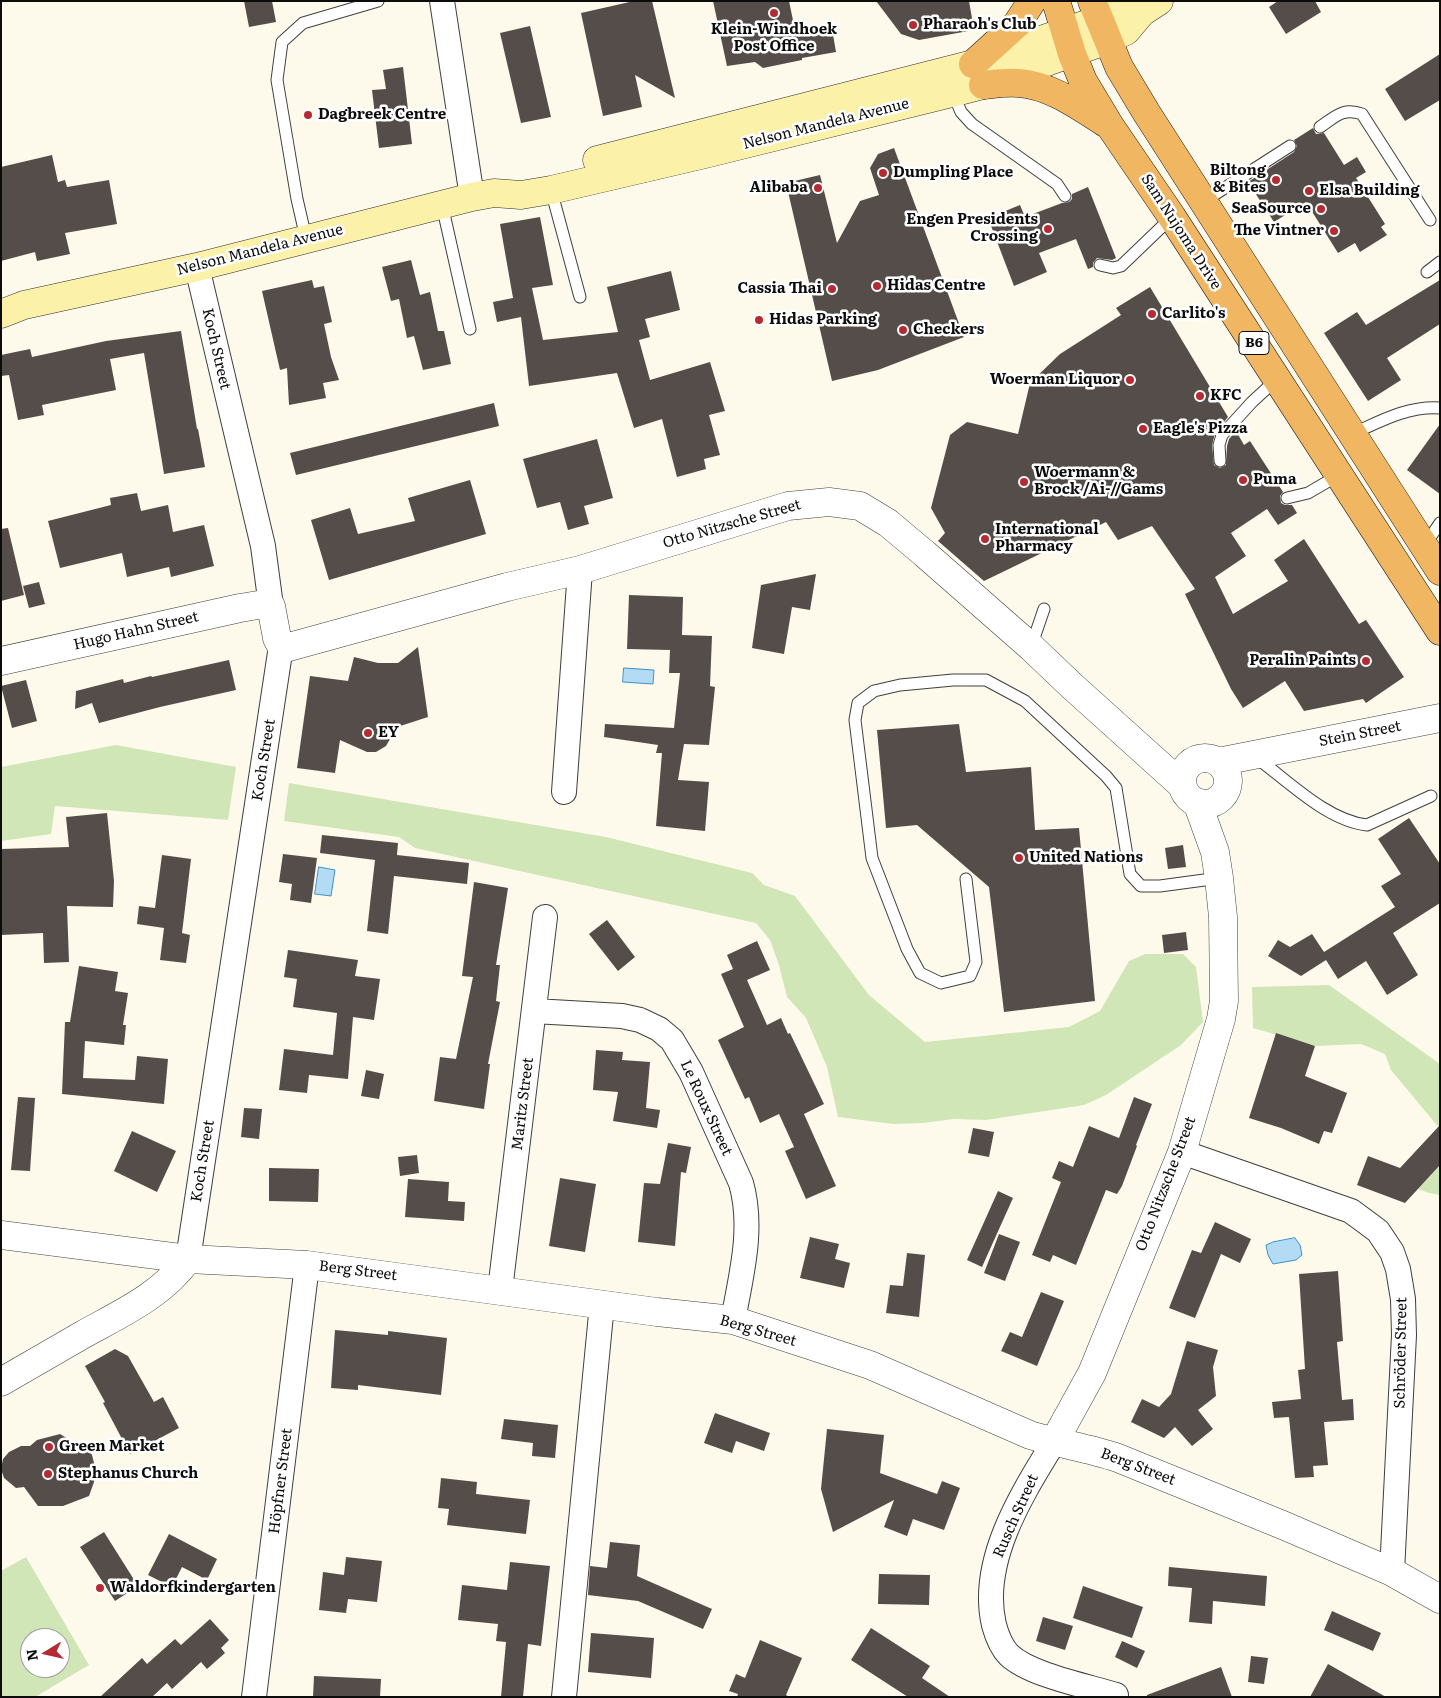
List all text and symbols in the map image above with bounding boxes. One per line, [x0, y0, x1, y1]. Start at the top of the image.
marker: Klein-Windhoek Post Office [768, 7, 780, 19]
place label: Pharaoh's Club [923, 16, 1037, 34]
marker: Pharaoh's Club [907, 19, 919, 31]
place label: Klein-Windhoek Post Office [711, 21, 837, 56]
street label: Nelson Mandela Avenue [741, 95, 911, 153]
place label: Dagbreek Centre [318, 106, 446, 124]
marker: Dagbreek Centre [302, 109, 314, 121]
place label: Biltong & Bites [1210, 162, 1266, 197]
place label: Dumpling Place [893, 164, 1013, 182]
marker: Dumpling Place [877, 167, 889, 179]
street label: Sam Nujoma Drive [1137, 171, 1225, 293]
marker: Biltong & Bites [1270, 174, 1282, 186]
place label: Alibaba [750, 179, 808, 197]
marker: Alibaba [812, 182, 824, 194]
place label: Elsa Building [1319, 182, 1420, 200]
marker: Elsa Building [1303, 185, 1315, 197]
place label: SeaSource [1232, 200, 1311, 218]
marker: SeaSource [1315, 203, 1327, 215]
place label: Engen Presidents Crossing [906, 211, 1038, 246]
street label: Nelson Mandela Avenue [175, 221, 345, 279]
place label: The Vintner [1233, 222, 1324, 240]
marker: Engen Presidents Crossing [1042, 223, 1054, 235]
marker: The Vintner [1328, 225, 1340, 237]
place label: Hidas Centre [887, 277, 986, 295]
place label: Cassia Thai [737, 280, 822, 298]
marker: Hidas Centre [871, 280, 883, 292]
marker: Cassia Thai [826, 283, 838, 295]
place label: Carlito's [1162, 305, 1226, 323]
street label: Koch Street [198, 307, 234, 391]
marker: Carlito's [1146, 308, 1158, 320]
place label: Hidas Parking [769, 311, 877, 329]
marker: Hidas Parking [753, 314, 765, 326]
place label: Checkers [913, 321, 984, 339]
marker: Checkers [897, 324, 909, 336]
road number: B6 [1239, 332, 1269, 354]
place label: Woerman Liquor [990, 371, 1120, 389]
marker: Woerman Liquor [1124, 374, 1136, 386]
place label: KFC [1210, 387, 1242, 405]
marker: KFC [1194, 390, 1206, 402]
place label: Eagle's Pizza [1153, 420, 1248, 438]
marker: Eagle's Pizza [1137, 423, 1149, 435]
place label: Woermann & Brock /Ai-//Gams [1034, 464, 1163, 499]
place label: Puma [1253, 471, 1297, 489]
marker: Puma [1237, 474, 1249, 486]
marker: Woermann & Brock /Ai-//Gams [1018, 476, 1030, 488]
street label: Otto Nitzsche Street [661, 496, 803, 552]
place label: International Pharmacy [995, 521, 1099, 556]
marker: International Pharmacy [979, 533, 991, 545]
street label: Hugo Hahn Street [72, 608, 200, 654]
place label: Peralin Paints [1249, 652, 1356, 670]
marker: Peralin Paints [1360, 655, 1372, 667]
street label: Stein Street [1317, 717, 1403, 751]
street label: Koch Street [249, 718, 279, 802]
place label: EY [378, 724, 399, 742]
marker: EY [362, 727, 374, 739]
place label: United Nations [1029, 849, 1143, 867]
marker: United Nations [1013, 852, 1025, 864]
street label: Maritz Street [508, 1056, 538, 1152]
street label: Le Roux Street [676, 1057, 736, 1159]
street label: Otto Nitzsche Street [1132, 1114, 1200, 1254]
street label: Koch Street [188, 1119, 218, 1203]
street label: Berg Street [318, 1257, 398, 1285]
street label: Schröder Street [1391, 1297, 1411, 1409]
street label: Berg Street [718, 1311, 798, 1351]
street label: Höpfner Street [266, 1427, 296, 1535]
place label: Green Market [59, 1438, 165, 1456]
marker: Green Market [43, 1441, 55, 1453]
street label: Berg Street [1098, 1444, 1178, 1490]
place label: Stephanus Church [58, 1465, 198, 1483]
marker: Stephanus Church [42, 1468, 54, 1480]
street label: Rusch Street [990, 1471, 1042, 1561]
place label: Waldorfkindergarten [110, 1579, 276, 1597]
marker: Waldorfkindergarten [94, 1582, 106, 1594]
north arrow [20, 1628, 70, 1678]
text: N [20, 1648, 42, 1663]

